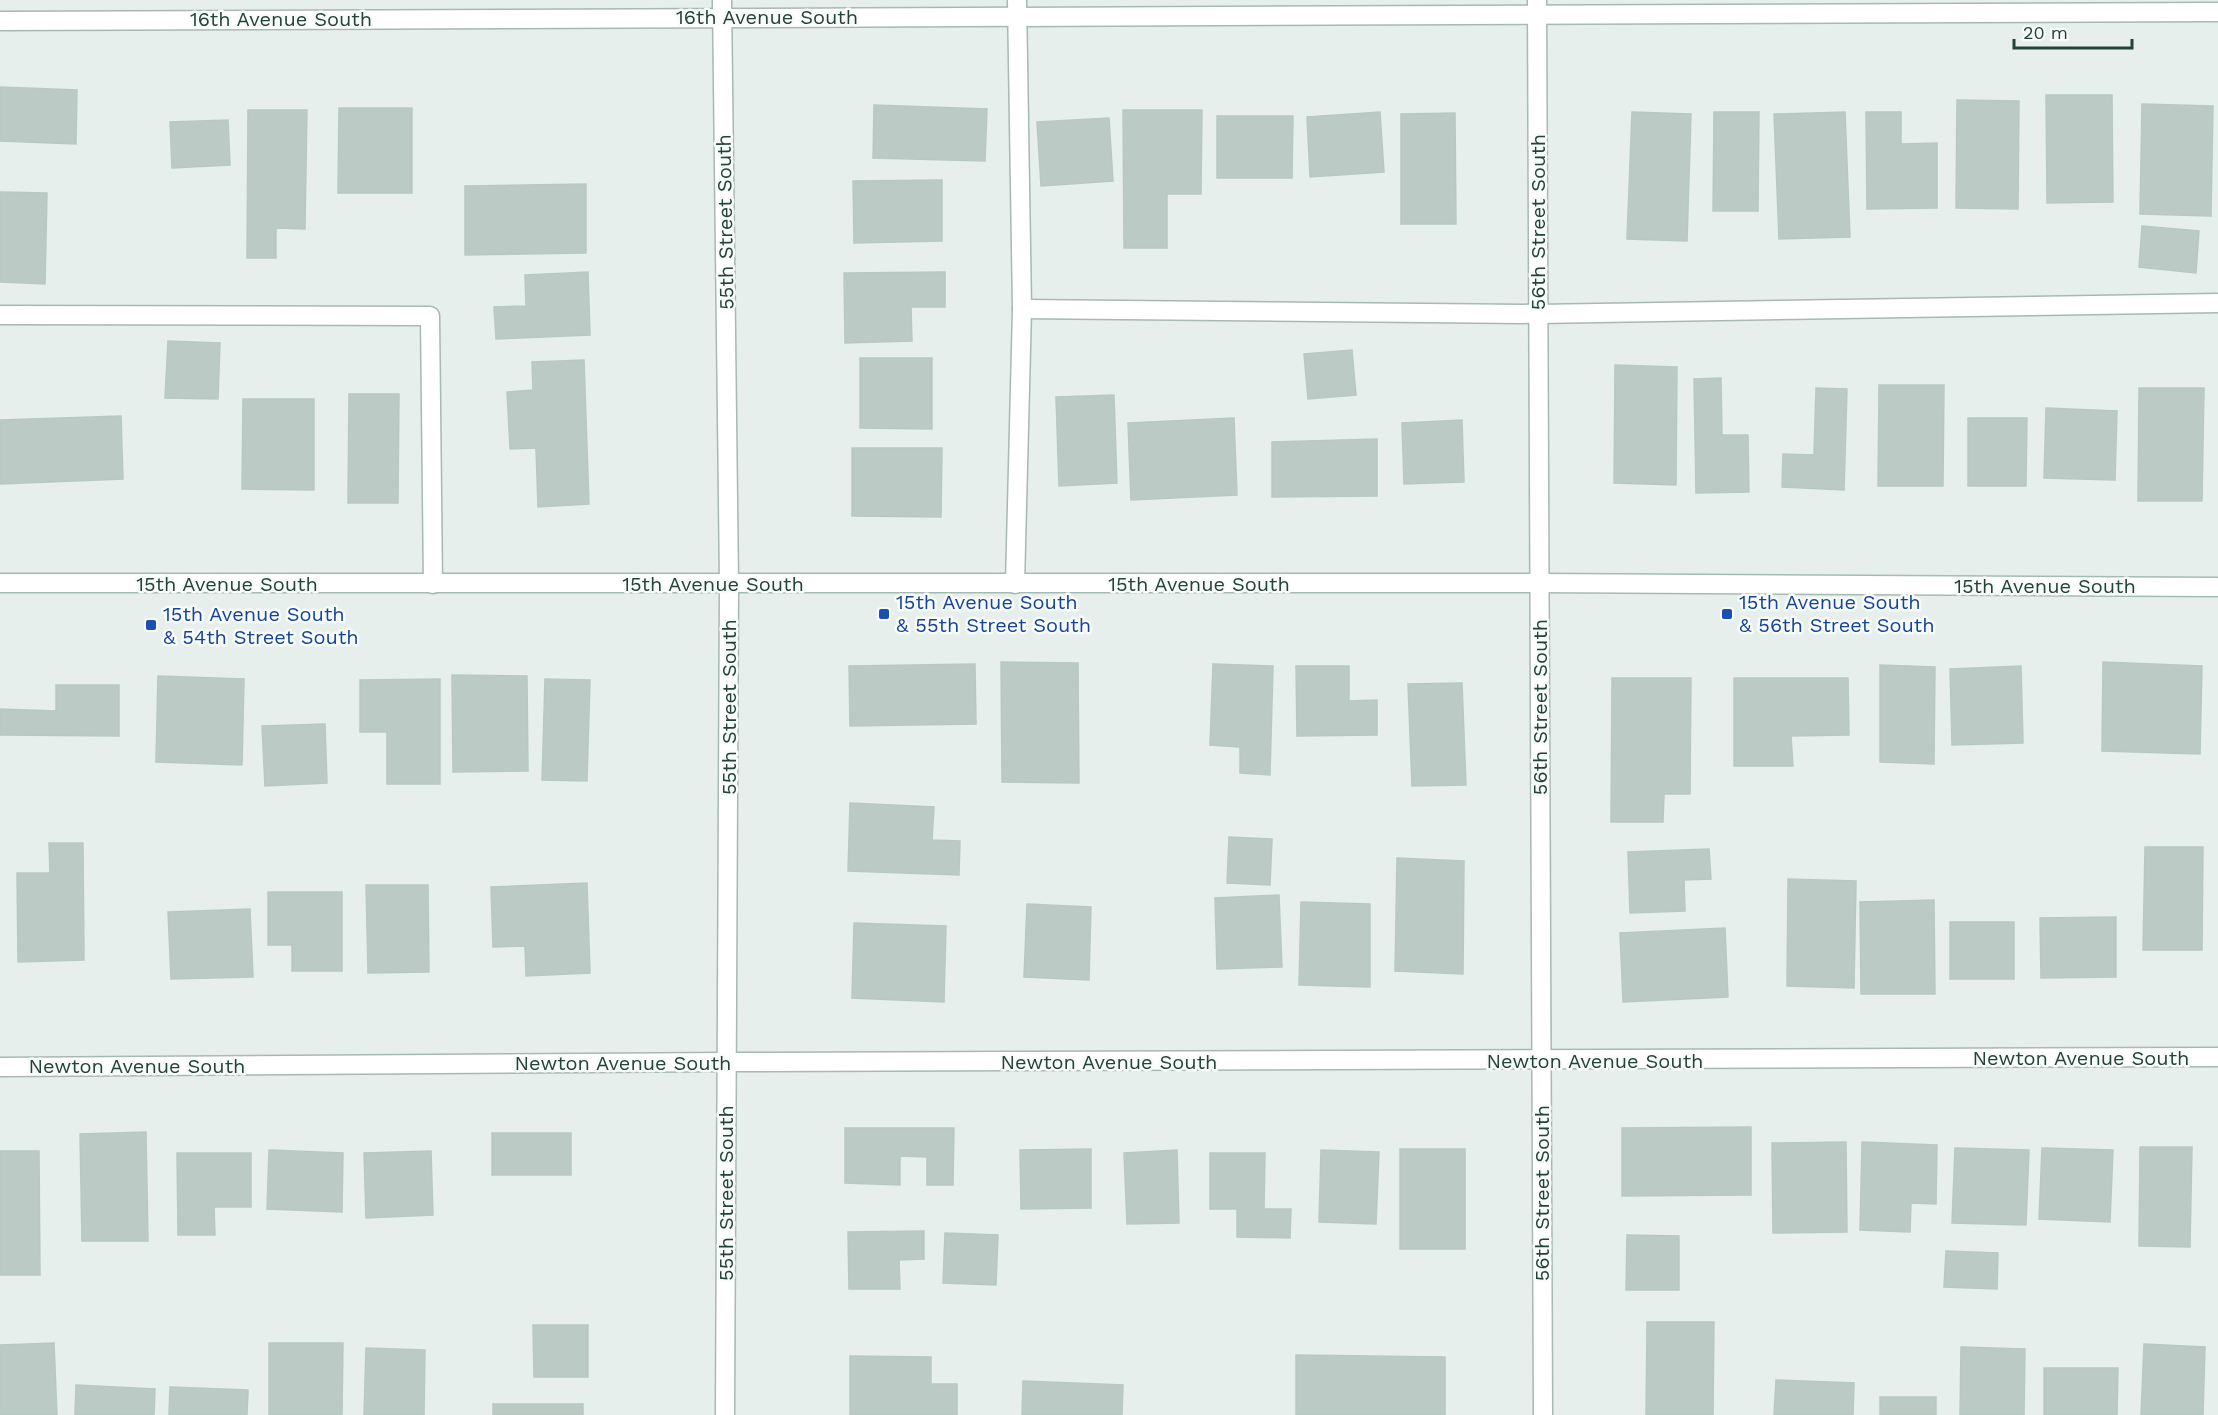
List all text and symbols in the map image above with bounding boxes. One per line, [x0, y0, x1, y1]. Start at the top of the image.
street label: 16th Avenue South [676, 5, 858, 29]
street label: 16th Avenue South [190, 7, 372, 31]
scale bar [2014, 12, 2132, 50]
text: 20 m [2023, 22, 2068, 43]
street label: 55th Street South [711, 134, 739, 310]
street label: 56th Street South [1526, 134, 1550, 310]
street label: 15th Avenue South [136, 572, 318, 596]
street label: 15th Avenue South [622, 572, 804, 596]
street label: 15th Avenue South [1108, 572, 1290, 596]
street label: 15th Avenue South [1954, 574, 2136, 598]
place label: 15th Avenue South & 55th Street South [896, 590, 1091, 637]
place label: 15th Avenue South & 56th Street South [1739, 590, 1935, 637]
place label: 15th Avenue South & 54th Street South [163, 602, 359, 649]
marker: 15th Avenue South & 55th Street South [877, 607, 891, 621]
marker: 15th Avenue South & 56th Street South [1720, 607, 1734, 621]
marker: 15th Avenue South & 54th Street South [144, 618, 158, 632]
street label: 55th Street South [717, 619, 741, 795]
street label: 56th Street South [1528, 619, 1552, 795]
street label: Newton Avenue South [1973, 1046, 2189, 1070]
street label: Newton Avenue South [1487, 1049, 1703, 1073]
street label: Newton Avenue South [1001, 1050, 1217, 1074]
street label: Newton Avenue South [515, 1051, 731, 1075]
street label: Newton Avenue South [29, 1054, 245, 1078]
street label: 55th Street South [714, 1105, 738, 1281]
street label: 56th Street South [1530, 1105, 1554, 1281]

